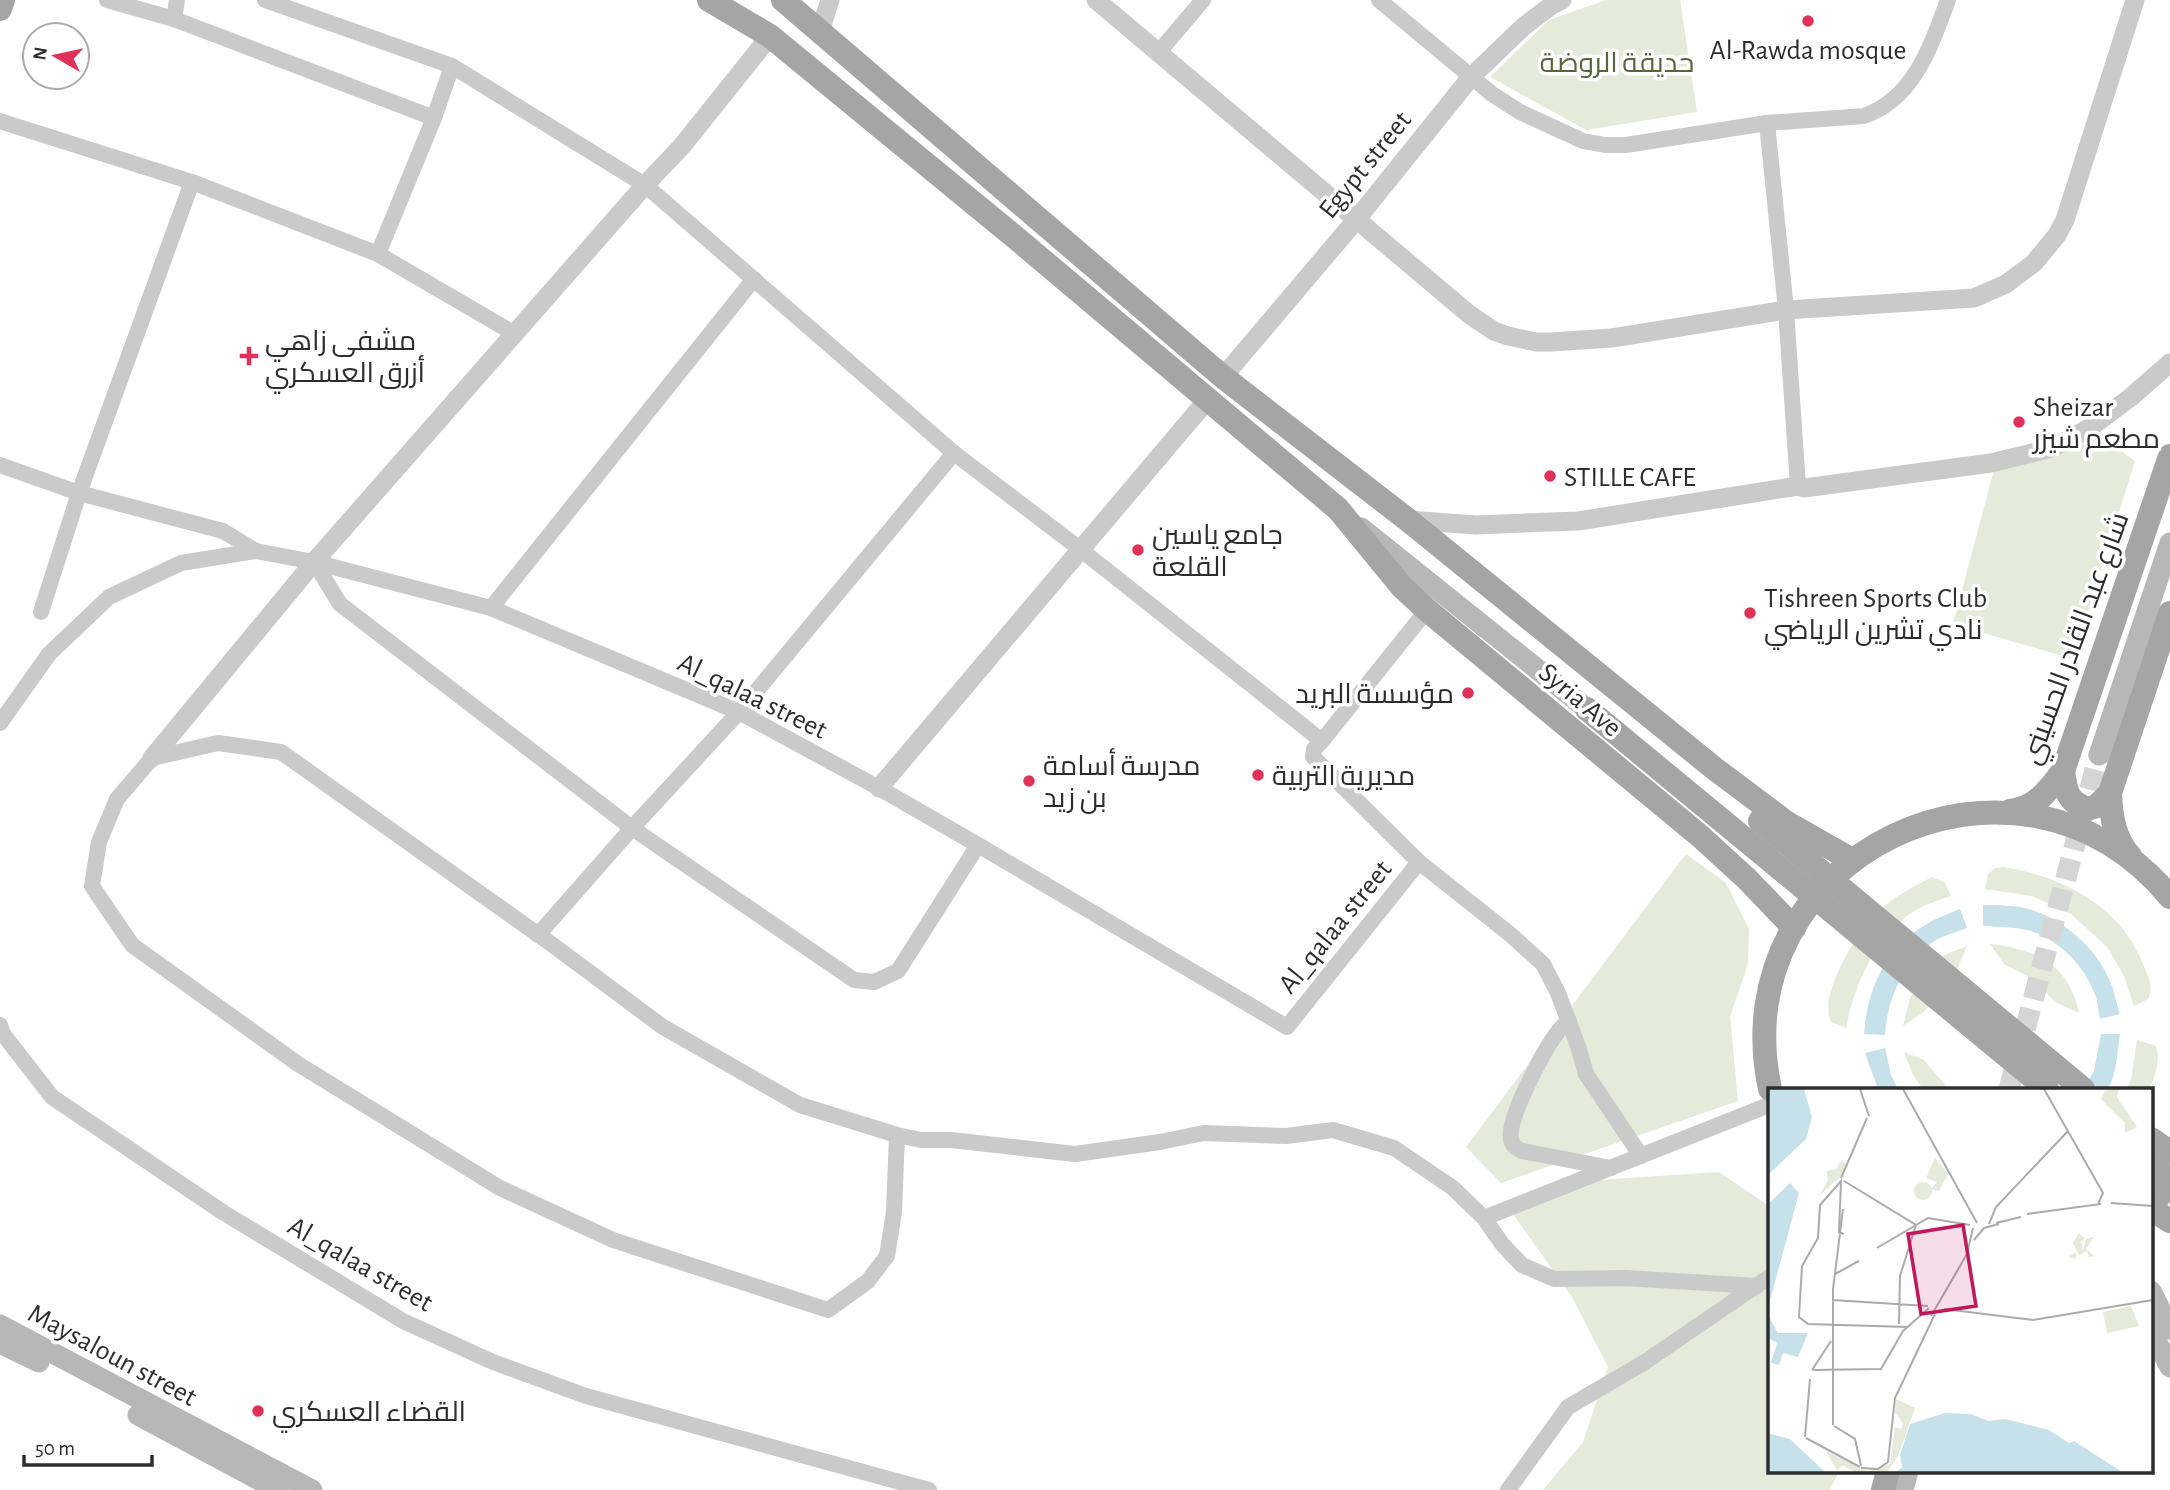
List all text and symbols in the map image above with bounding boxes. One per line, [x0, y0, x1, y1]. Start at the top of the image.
marker: Al-Rawda mosque [1800, 13, 1816, 29]
north arrow [21, 21, 91, 91]
place label: Al-Rawda mosque [1710, 37, 1906, 65]
text: N [30, 46, 51, 62]
park label: حديقة الروضة [1540, 50, 1694, 78]
street label: Egypt street [1314, 106, 1417, 224]
place label: مشفى زاهي أزرق العسكري [265, 327, 425, 394]
marker: مشفى زاهي أزرق العسكري [239, 346, 259, 366]
place label: Sheizar مطعم شيزر [2031, 394, 2160, 458]
marker: Sheizar مطعم شيزر [2011, 414, 2027, 430]
place label: STILLE CAFE [1564, 464, 1696, 492]
marker: STILLE CAFE [1542, 468, 1558, 484]
street label: شارع عبد القادر الحسيني [2016, 509, 2140, 770]
place label: جامع ياسين القلعة [1152, 522, 1283, 582]
marker: جامع ياسين القلعة [1130, 542, 1146, 558]
place label: Tishreen Sports Club نادي تشرين الرياضي [1764, 585, 1987, 651]
marker: Tishreen Sports Club نادي تشرين الرياضي [1742, 605, 1758, 621]
street label: Al_qalaa street [673, 649, 831, 745]
street label: Syria Ave [1533, 658, 1626, 743]
place label: مؤسسة البريد [1295, 681, 1454, 709]
marker: مؤسسة البريد [1460, 685, 1476, 701]
place label: مدرسة أسامة بن زيد [1043, 748, 1200, 814]
place label: مديرية التربية [1272, 763, 1415, 791]
marker: مديرية التربية [1250, 767, 1266, 783]
marker: مدرسة أسامة بن زيد [1021, 773, 1037, 789]
street label: Al_qalaa street [1274, 855, 1397, 999]
inset map [1768, 1088, 2152, 1472]
street label: Al_qalaa street [283, 1212, 437, 1317]
street label: Maysaloun street [23, 1300, 201, 1412]
place label: القضاء العسكري [272, 1399, 466, 1433]
marker: القضاء العسكري [250, 1403, 266, 1419]
scale bar [24, 1424, 152, 1468]
text: 50 m [35, 1438, 75, 1459]

